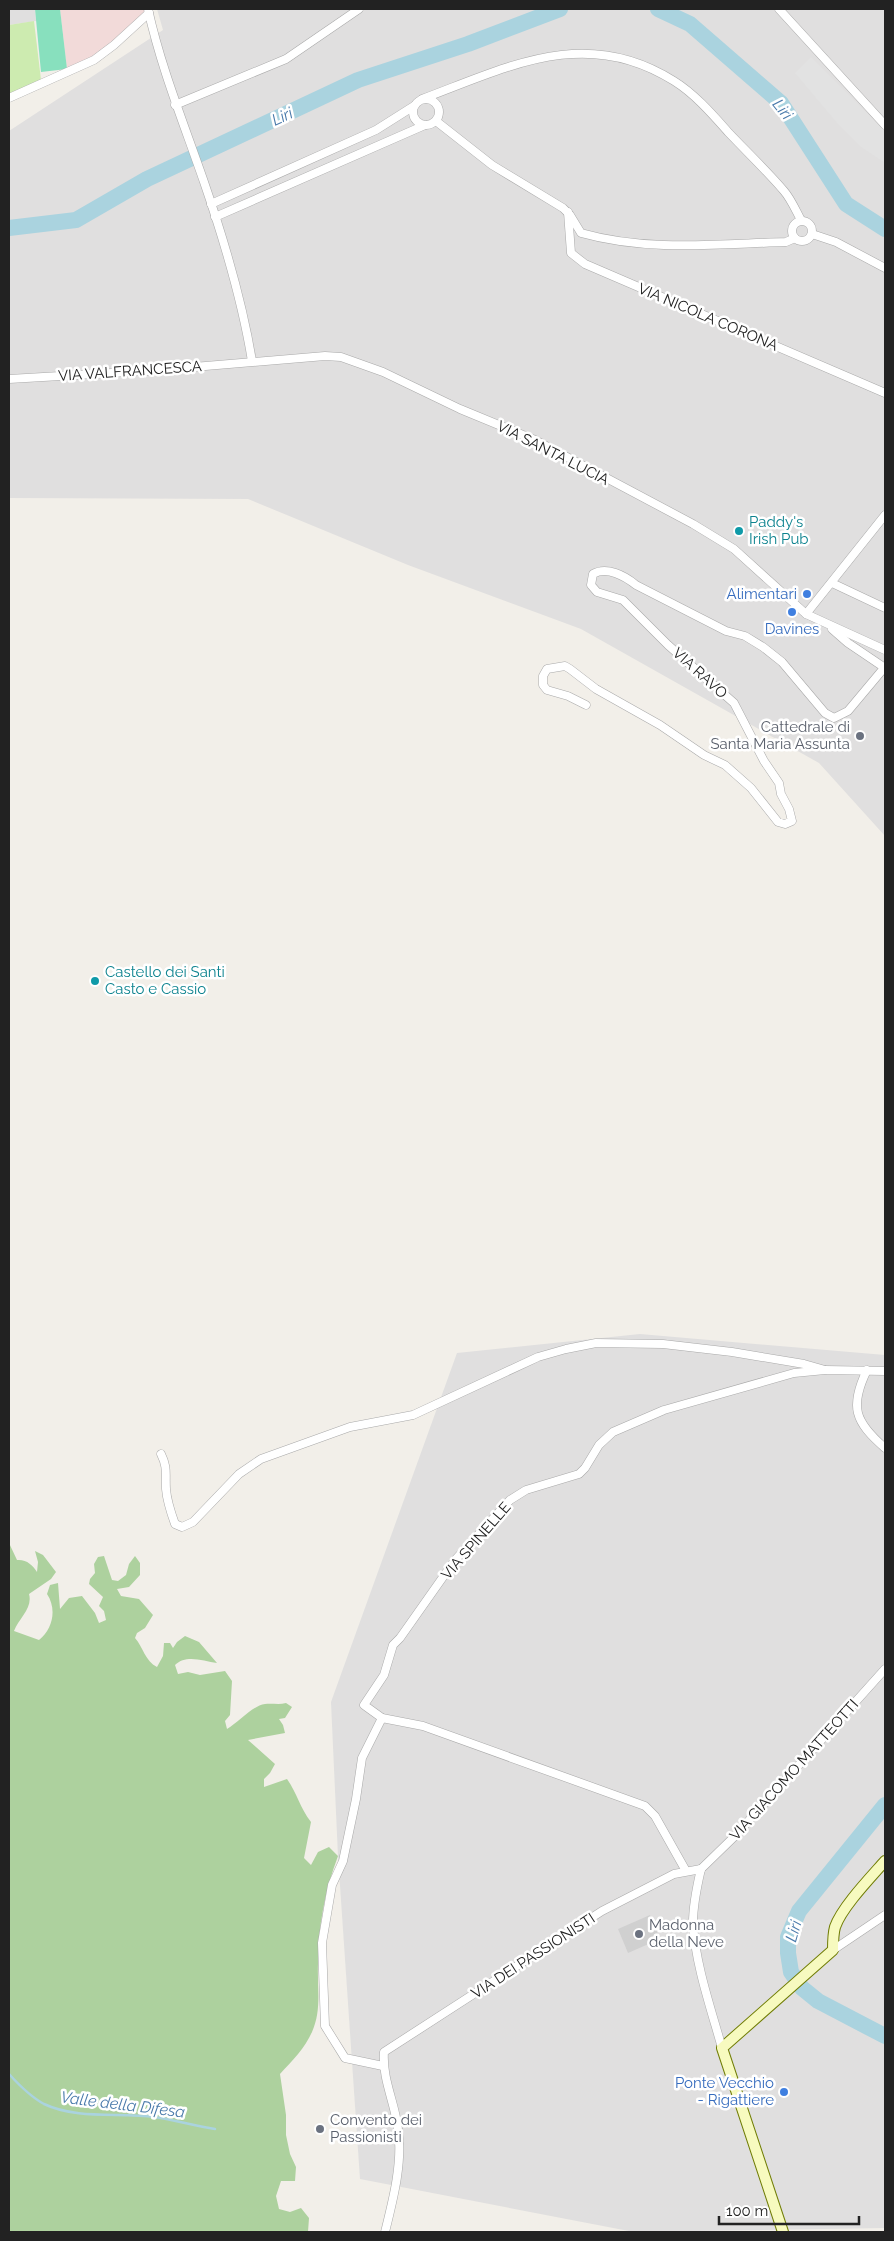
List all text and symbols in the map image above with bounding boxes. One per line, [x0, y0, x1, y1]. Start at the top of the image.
water label: Liri [769, 95, 797, 124]
water label: Liri [269, 103, 296, 130]
street label: VIA NICOLA CORONA [635, 279, 781, 355]
street label: VIA VALFRANCESCA [57, 357, 203, 385]
street label: VIA SANTA LUCIA [494, 417, 612, 489]
place label: Paddy's Irish Pub [749, 513, 809, 548]
marker: Paddy's Irish Pub [733, 525, 745, 537]
place label: Alimentari [727, 585, 797, 603]
marker: Alimentari [801, 588, 813, 600]
marker: Davines [786, 606, 798, 618]
place label: Davines [765, 620, 819, 638]
street label: VIA RAVO [669, 644, 731, 702]
place label: Cattedrale di Santa Maria Assunta [710, 718, 850, 753]
marker: Cattedrale di Santa Maria Assunta [854, 730, 866, 742]
place label: Castello dei Santi Casto e Cassio [105, 963, 225, 998]
marker: Castello dei Santi Casto e Cassio [89, 975, 101, 987]
street label: VIA SPINELLE [437, 1499, 515, 1583]
street label: VIA GIACOMO MATTEOTTI [726, 1696, 862, 1844]
street label: VIA DEI PASSIONISTI [468, 1909, 598, 2003]
place label: Madonna della Neve [649, 1916, 724, 1951]
water label: Liri [781, 1918, 806, 1944]
marker: Madonna della Neve [633, 1928, 645, 1940]
place label: Ponte Vecchio - Rigattiere [675, 2074, 774, 2109]
marker: Ponte Vecchio - Rigattiere [778, 2086, 790, 2098]
water label: Valle della Difesa [60, 2087, 187, 2122]
place label: Convento dei Passionisti [330, 2111, 422, 2146]
marker: Convento dei Passionisti [314, 2123, 326, 2135]
scale bar [719, 2194, 859, 2226]
text: 100 m [726, 2202, 768, 2220]

